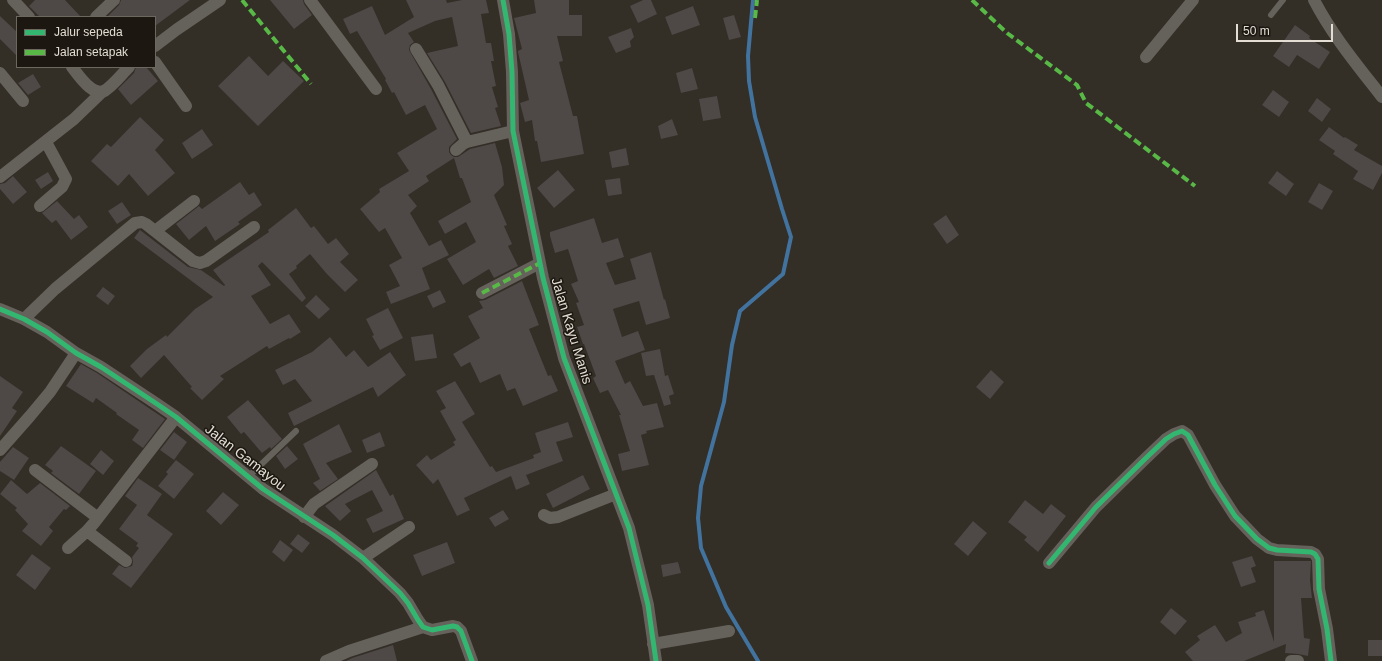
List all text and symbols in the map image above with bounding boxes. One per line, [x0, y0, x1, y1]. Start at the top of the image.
legend [16, 16, 156, 68]
scale bar [1238, 16, 1335, 42]
text: 50 m [1243, 24, 1270, 38]
text: Jalur sepeda [54, 25, 123, 39]
text: Jalan setapak [54, 45, 128, 59]
street label: Jalan Kayu Manis [547, 276, 595, 386]
street label: Jalan Gamayou [201, 421, 289, 495]

